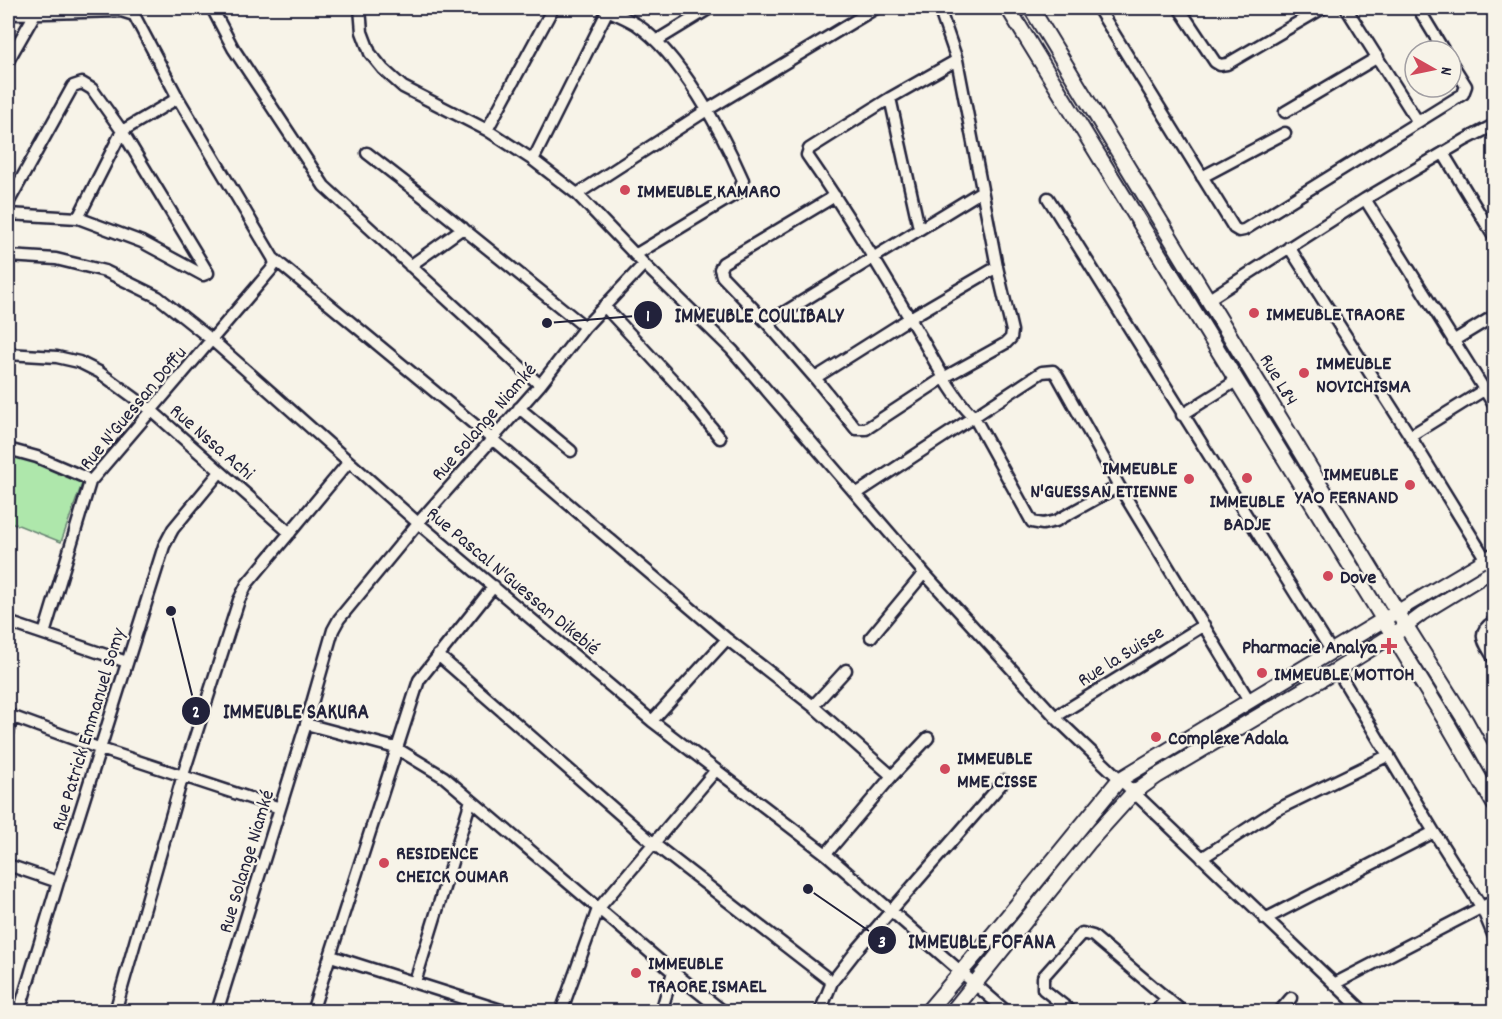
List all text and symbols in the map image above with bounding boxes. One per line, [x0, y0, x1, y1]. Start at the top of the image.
north arrow [1403, 39, 1463, 99]
text: N [1433, 65, 1457, 77]
place label: IMMEUBLE KAMARO [637, 179, 781, 207]
marker: IMMEUBLE KAMARO [618, 183, 632, 197]
callout: IMMEUBLE COULIBALY [633, 295, 856, 334]
place label: IMMEUBLE TRAORE [1266, 302, 1406, 330]
text: IMMEUBLE COULIBALY [674, 303, 845, 333]
text: 1 [646, 305, 650, 330]
marker: IMMEUBLE TRAORE [1247, 306, 1261, 320]
street label: Rue N'Guessan Doffu [74, 341, 195, 477]
street label: Rue L84 [1251, 349, 1304, 412]
place label: IMMEUBLE NOVICHISMA [1316, 351, 1411, 402]
street label: Rue Solange Niamké [426, 358, 545, 488]
marker: IMMEUBLE NOVICHISMA [1297, 366, 1311, 380]
street label: Rue Nssa Achi [163, 399, 260, 488]
place label: IMMEUBLE N'GUESSAN ETIENNE [1030, 456, 1178, 507]
place label: IMMEUBLE YAO FERNAND [1294, 462, 1399, 513]
marker: IMMEUBLE BADJE [1240, 471, 1254, 485]
marker: IMMEUBLE N'GUESSAN ETIENNE [1182, 472, 1196, 486]
marker: IMMEUBLE YAO FERNAND [1403, 478, 1417, 492]
place label: IMMEUBLE BADJE [1209, 489, 1285, 540]
street label: Rue Pascal N'Guessan Dikebié [419, 501, 605, 663]
place label: Dove [1340, 565, 1377, 593]
marker: Dove [1321, 569, 1335, 583]
street label: Rue la Suisse [1073, 620, 1170, 695]
street label: Rue Patrick Emmanuel Somy [46, 624, 134, 835]
place label: Pharmacie Analya [1242, 635, 1378, 663]
marker: Pharmacie Analya [1382, 639, 1396, 653]
place label: IMMEUBLE MOTTOH [1274, 662, 1415, 690]
marker: IMMEUBLE MOTTOH [1255, 666, 1269, 680]
callout: IMMEUBLE SAKURA [181, 691, 381, 730]
text: IMMEUBLE SAKURA [223, 699, 369, 729]
text: 2 [192, 701, 200, 726]
place label: Complexe Adala [1168, 726, 1289, 754]
marker: Complexe Adala [1149, 730, 1163, 744]
place label: IMMEUBLE MME CISSE [957, 746, 1038, 797]
marker: IMMEUBLE MME CISSE [938, 762, 952, 776]
street label: Rue Solange Niamké [213, 787, 283, 937]
place label: RESIDENCE CHEICK OUMAR [396, 841, 509, 892]
marker: RESIDENCE CHEICK OUMAR [377, 856, 391, 870]
callout: IMMEUBLE FOFANA [867, 921, 1068, 960]
text: IMMEUBLE FOFANA [908, 929, 1056, 959]
text: 3 [878, 931, 886, 956]
place label: IMMEUBLE TRAORE ISMAEL [648, 951, 767, 1002]
marker: IMMEUBLE TRAORE ISMAEL [629, 966, 643, 980]

